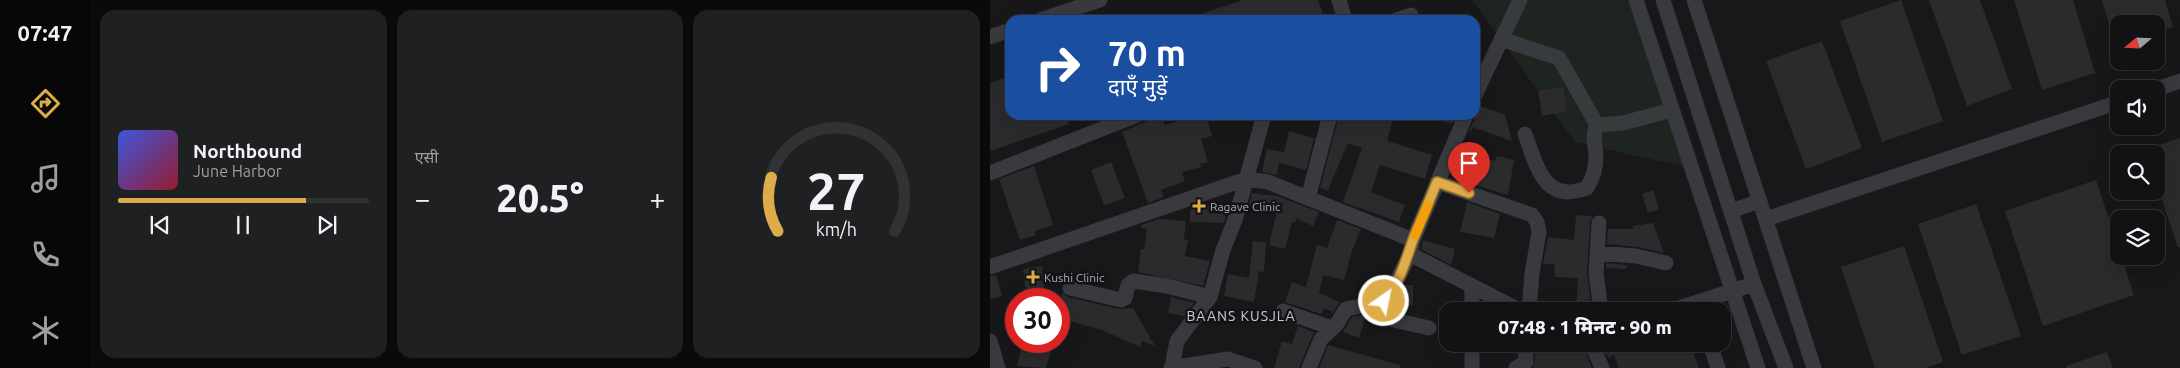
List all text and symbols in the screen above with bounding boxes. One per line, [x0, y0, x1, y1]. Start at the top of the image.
north arrow [2110, 15, 2165, 70]
map controls [2110, 15, 2165, 265]
text: 07:47 [17, 20, 73, 45]
text: 70 m [1108, 33, 1186, 73]
icon: right [1025, 35, 1090, 100]
text: दाएँ मुड़ें [1108, 74, 1168, 99]
button: sound [2110, 80, 2165, 135]
icon: directions [28, 86, 63, 121]
text: Northbound [193, 140, 302, 162]
pin [1448, 142, 1490, 193]
button: search [2110, 145, 2165, 200]
text: एसी [415, 148, 438, 166]
icon: arrive [1455, 149, 1483, 177]
icon: music [28, 161, 63, 196]
text: June Harbor [193, 162, 282, 180]
text: 27 [807, 162, 866, 220]
text: 20.5° [496, 177, 584, 219]
text: − [415, 183, 430, 214]
text: + [650, 183, 665, 214]
marker: Ragave Clinic [1192, 199, 1206, 213]
place label: Ragave Clinic [1210, 200, 1281, 213]
button: layers [2110, 210, 2165, 265]
icon: previous [146, 211, 174, 239]
icon: pause [229, 211, 257, 239]
icon: next [313, 211, 341, 239]
text: km/h [816, 219, 857, 239]
icon: phone [28, 237, 63, 272]
marker: Kushi Clinic [1026, 270, 1040, 284]
place label: Kushi Clinic [1044, 271, 1105, 284]
position arrow [1357, 274, 1409, 326]
speed limit sign: 30 [1005, 288, 1070, 353]
district label: BAANS KUSJLA [1186, 308, 1296, 324]
icon: climate [28, 313, 63, 348]
text: 07:48 · 1 मिनट · 90 m [1498, 316, 1672, 338]

